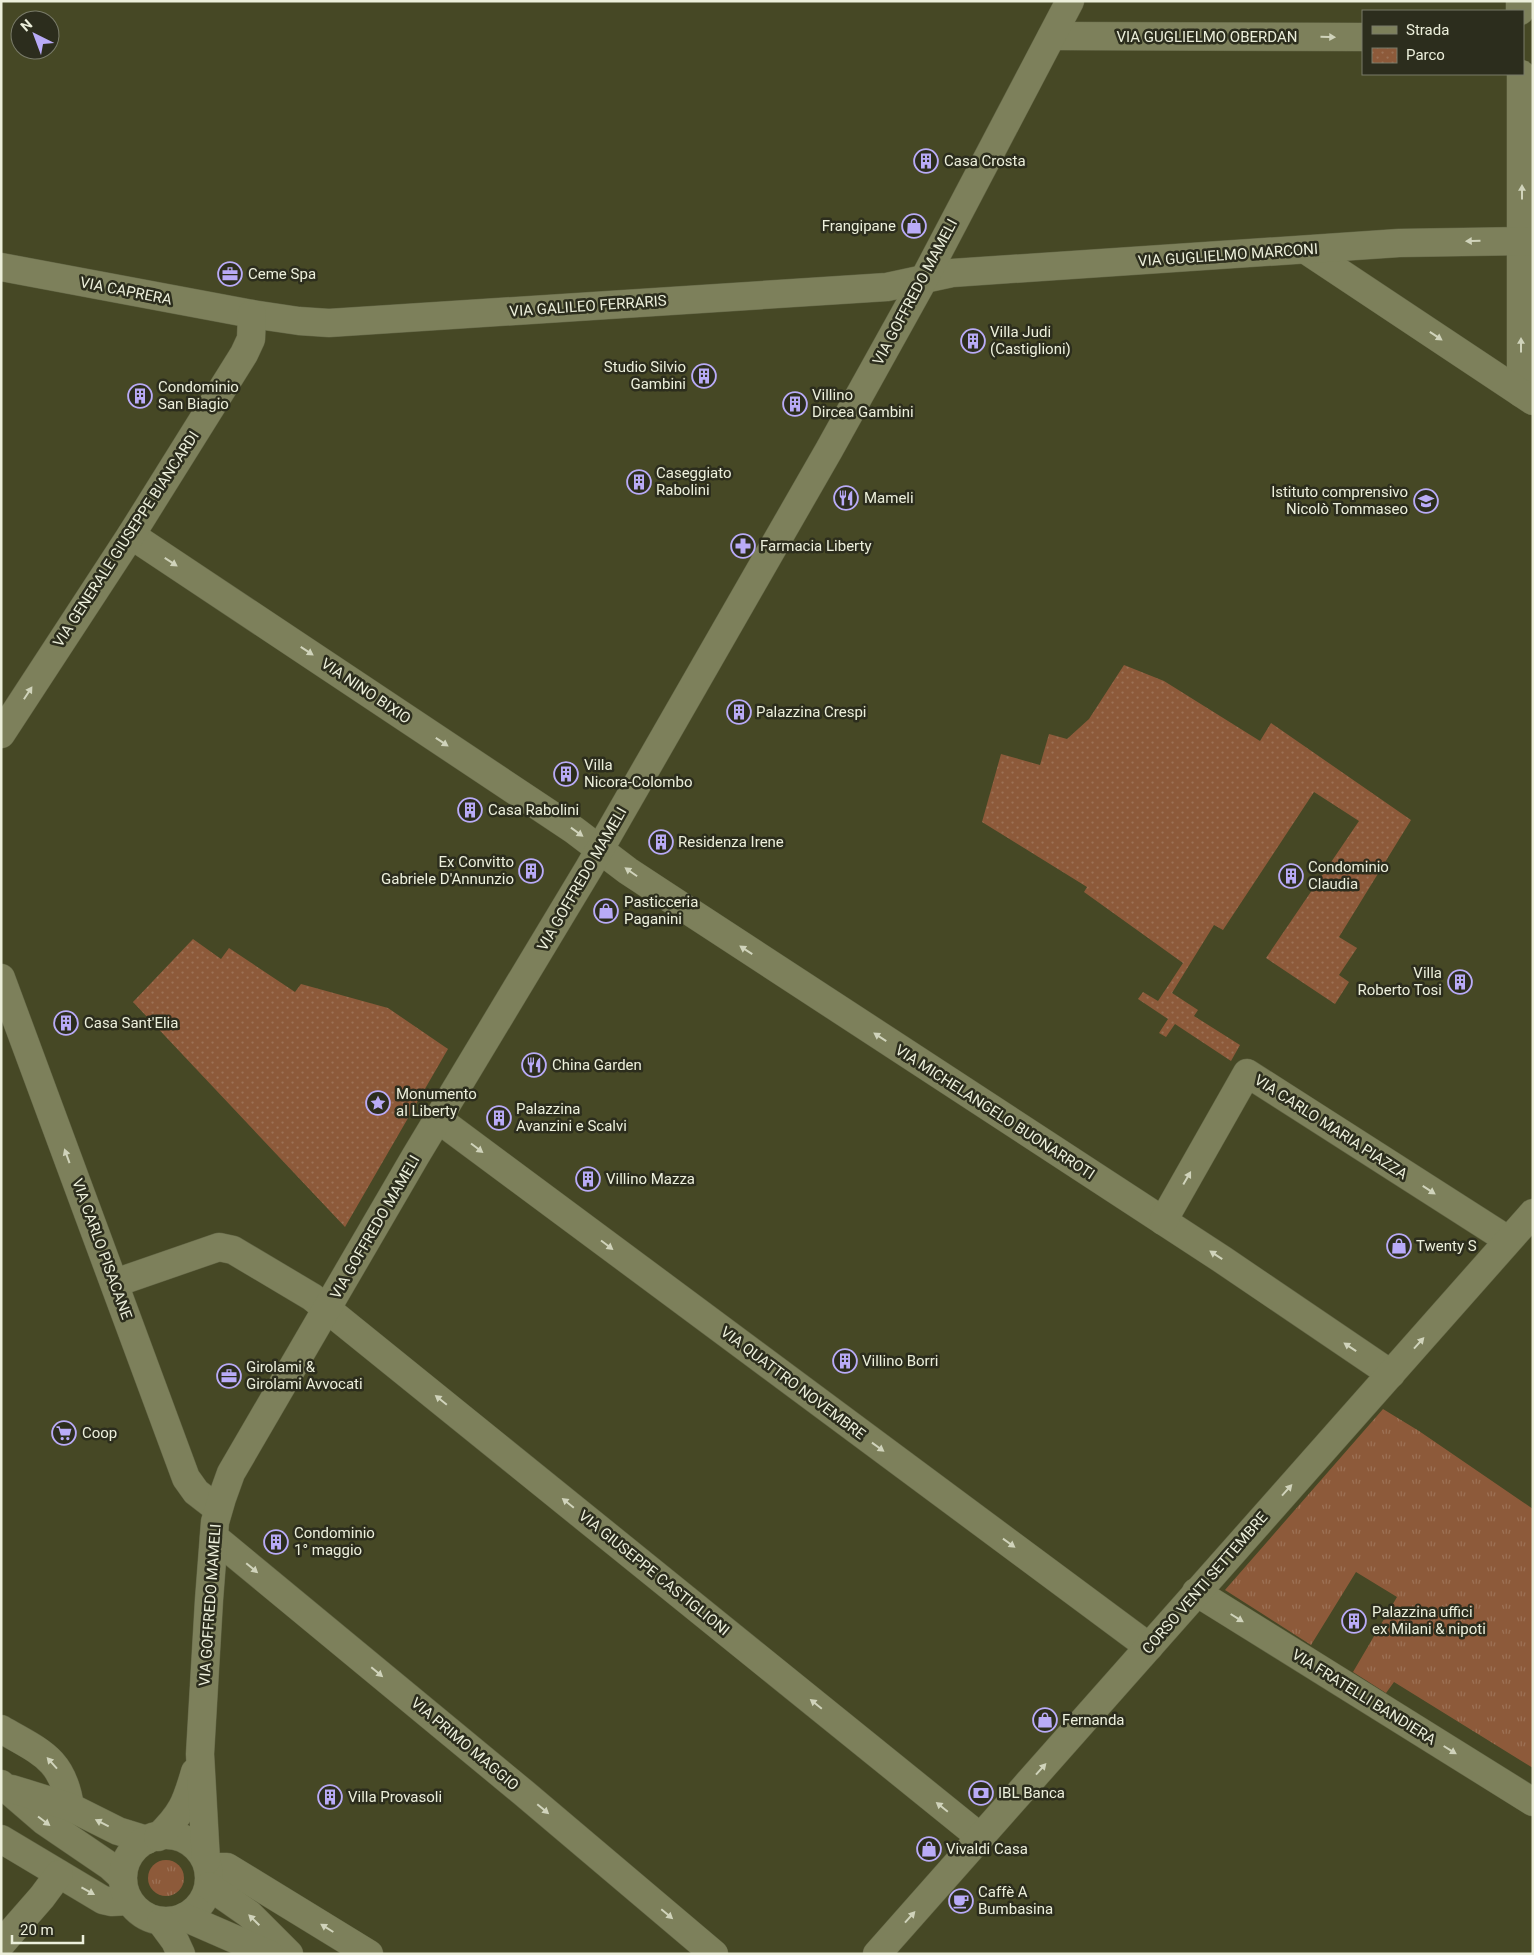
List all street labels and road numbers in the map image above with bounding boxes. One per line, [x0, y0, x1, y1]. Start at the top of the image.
street label: VIA GUGLIELMO OBERDAN [1117, 28, 1297, 46]
street label: VIA GOFFREDO MAMELI [869, 216, 961, 368]
street label: VIA GUGLIELMO MARCONI [1137, 240, 1319, 270]
street label: VIA CAPRERA [79, 273, 174, 309]
street label: VIA GALILEO FERRARIS [509, 292, 667, 320]
street label: VIA GENERALE GIUSEPPE BIANCARDI [49, 428, 203, 650]
street label: VIA NINO BIXIO [318, 654, 414, 728]
street label: VIA GOFFREDO MAMELI [533, 804, 631, 954]
street label: VIA MICHELANGELO BUONARROTI [892, 1041, 1098, 1183]
street label: VIA CARLO MARIA PIAZZA [1251, 1071, 1411, 1183]
street label: VIA GOFFREDO MAMELI [326, 1152, 424, 1302]
street label: VIA CARLO PISACANE [68, 1176, 136, 1322]
street label: VIA QUATTRO NOVEMBRE [717, 1323, 869, 1444]
street label: VIA GIUSEPPE CASTIGLIONI [575, 1507, 733, 1639]
street label: CORSO VENTI SETTEMBRE [1139, 1508, 1272, 1658]
street label: VIA GOFFREDO MAMELI [195, 1523, 225, 1687]
street label: VIA FRATELLI BANDIERA [1289, 1645, 1439, 1749]
street label: VIA PRIMO MAGGIO [408, 1694, 522, 1794]

